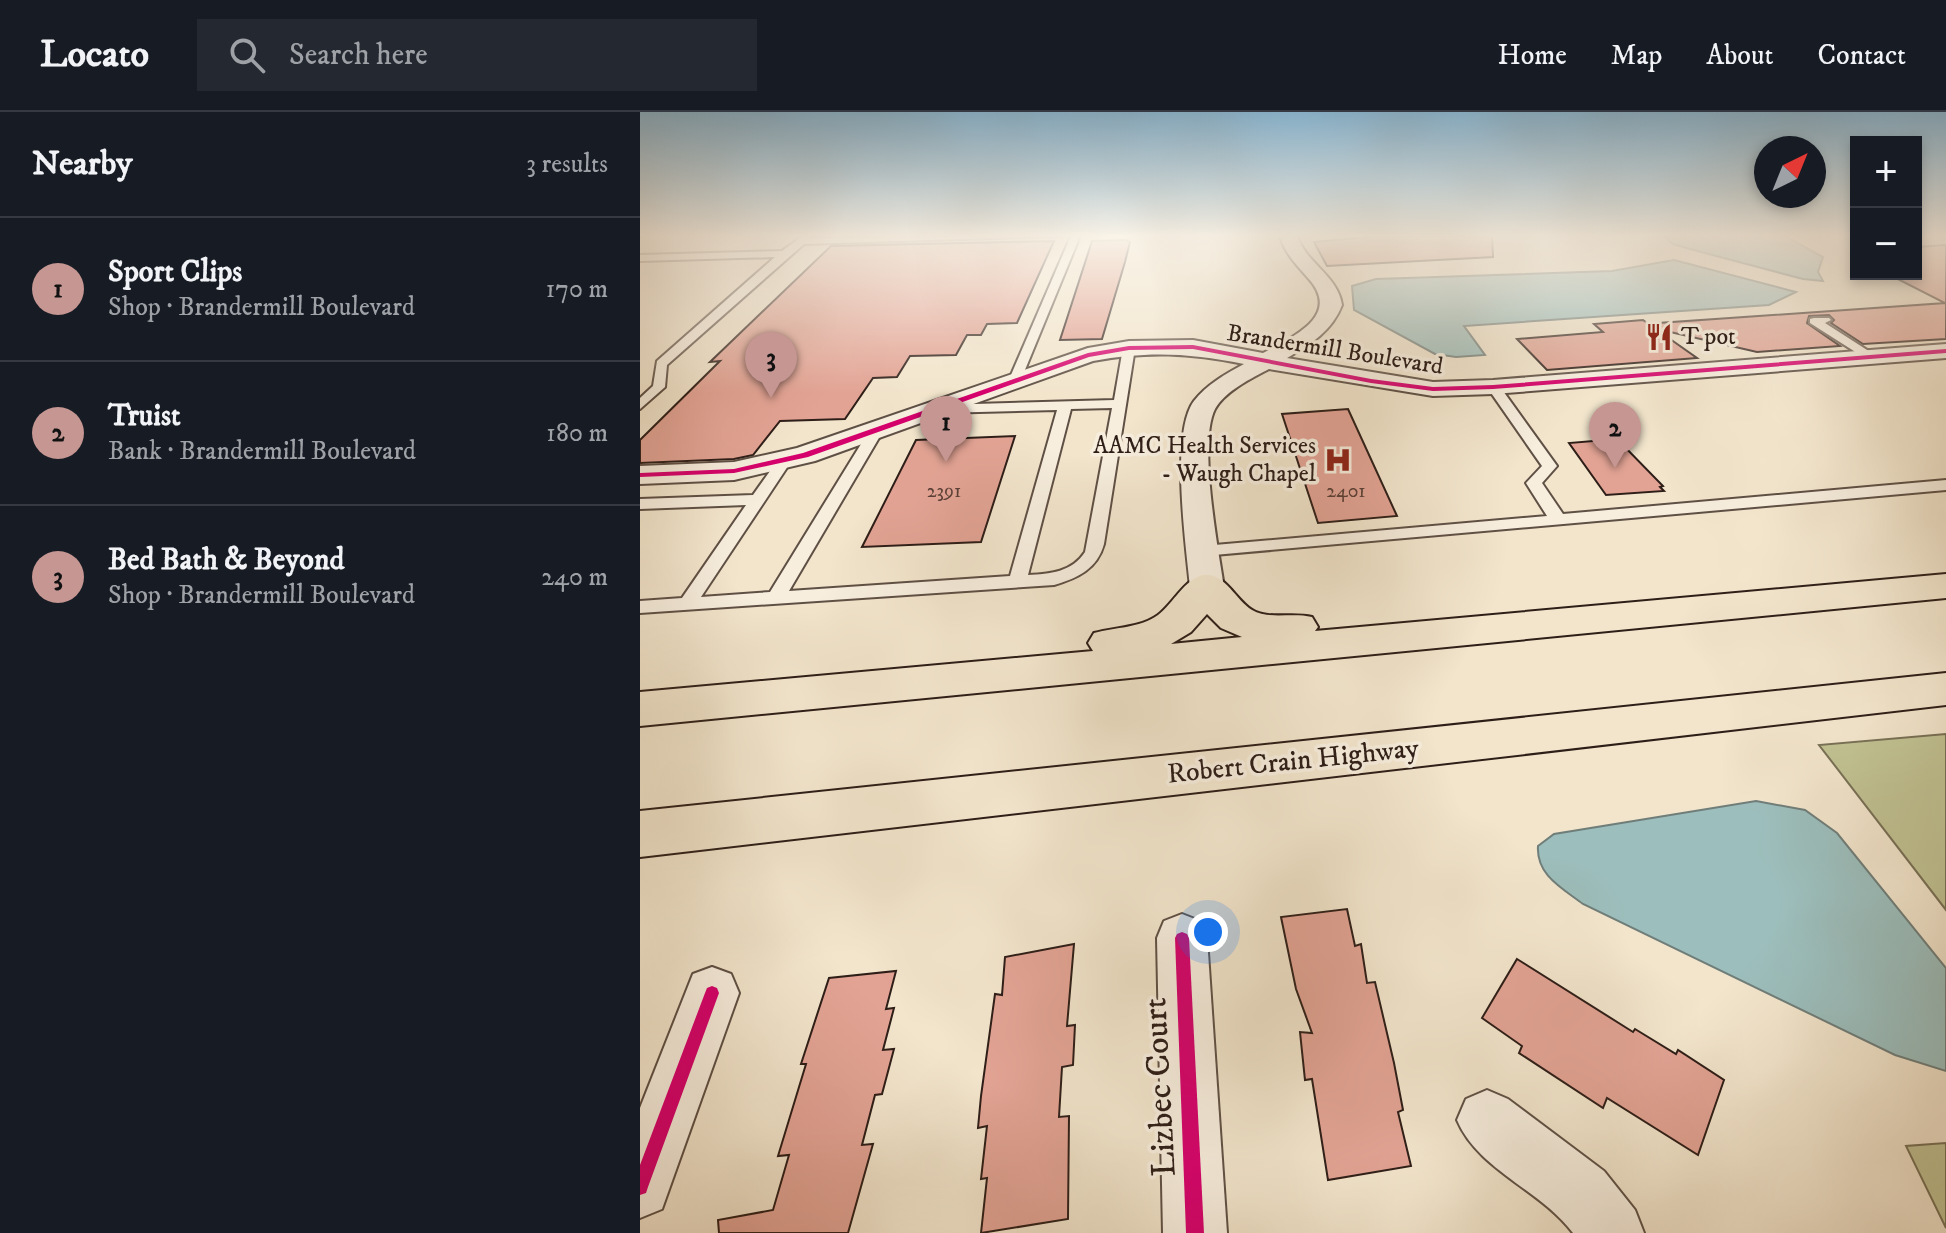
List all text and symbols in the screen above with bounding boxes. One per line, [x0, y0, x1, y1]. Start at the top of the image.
search box [197, 19, 757, 91]
text: Locato [40, 31, 149, 79]
icon: search [225, 33, 269, 77]
text: Search here [289, 37, 428, 74]
text: Home [1498, 38, 1567, 73]
text: Map [1611, 38, 1662, 73]
text: About [1706, 38, 1773, 73]
text: Contact [1817, 38, 1906, 73]
north arrow [1754, 136, 1826, 208]
map controls [1850, 136, 1922, 280]
button: + [1850, 136, 1922, 208]
text: Nearby [32, 143, 133, 185]
text: 3 results [526, 148, 608, 181]
button: − [1850, 208, 1922, 280]
text: Sport Clips [108, 254, 242, 291]
text: 1 [53, 273, 63, 306]
text: 170 m [546, 273, 608, 306]
text: Shop · Brandermill Boulevard [108, 291, 415, 324]
street label: Brandermill Boulevard [1225, 318, 1445, 382]
restaurant icon: T pot [1644, 322, 1674, 352]
place label: T pot [1681, 322, 1736, 352]
pin: 3 [745, 332, 797, 398]
pin: 1 [920, 396, 972, 462]
text: Truist [108, 398, 181, 435]
pin: 2 [1589, 402, 1641, 468]
text: 2 [52, 417, 64, 450]
text: 180 m [546, 417, 608, 450]
place label: AAMC Health Services - Waugh Chapel [1093, 431, 1317, 489]
text: Bank · Brandermill Boulevard [108, 435, 416, 468]
hospital icon: AAMC Health Services - Waugh Chapel [1323, 445, 1353, 475]
house number: 2391 [927, 479, 961, 504]
house number: 2401 [1326, 479, 1366, 504]
text: Bed Bath & Beyond [108, 542, 344, 579]
text: 3 [53, 561, 63, 594]
text: 240 m [541, 561, 608, 594]
text: Shop · Brandermill Boulevard [108, 579, 415, 612]
street label: Robert Crain Highway [1166, 730, 1421, 792]
your location [1188, 912, 1228, 952]
street label: Lizbec Court [1134, 996, 1186, 1178]

